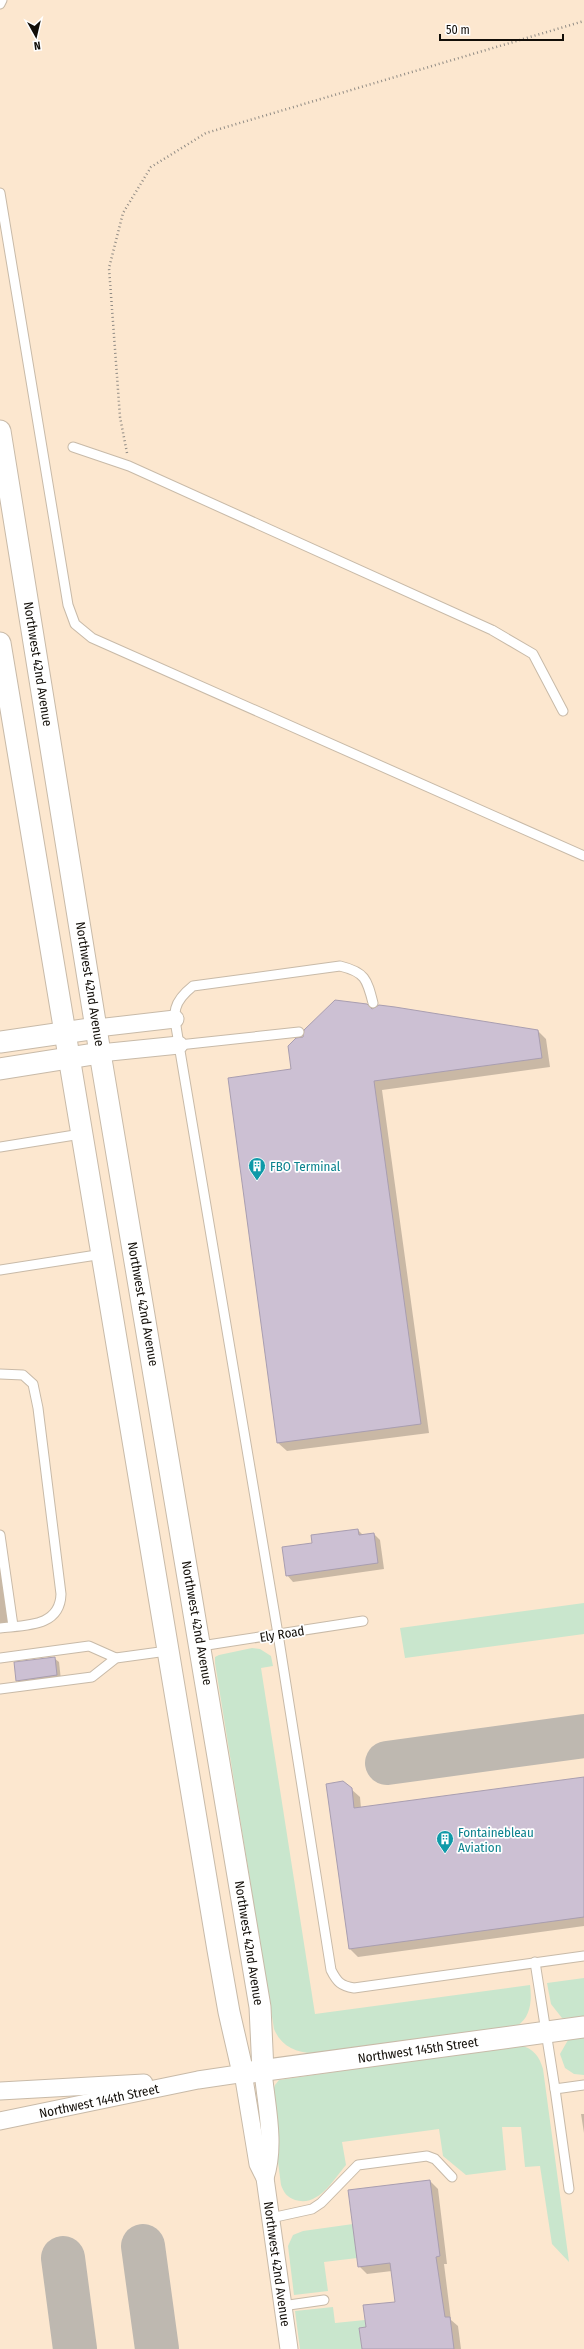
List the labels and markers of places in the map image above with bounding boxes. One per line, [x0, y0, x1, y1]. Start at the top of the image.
building icon: FBO Terminal [247, 1156, 267, 1181]
place label: FBO Terminal [270, 1159, 341, 1174]
place label: Fontainebleau Aviation [458, 1825, 534, 1855]
building icon: Fontainebleau Aviation [435, 1829, 455, 1854]

